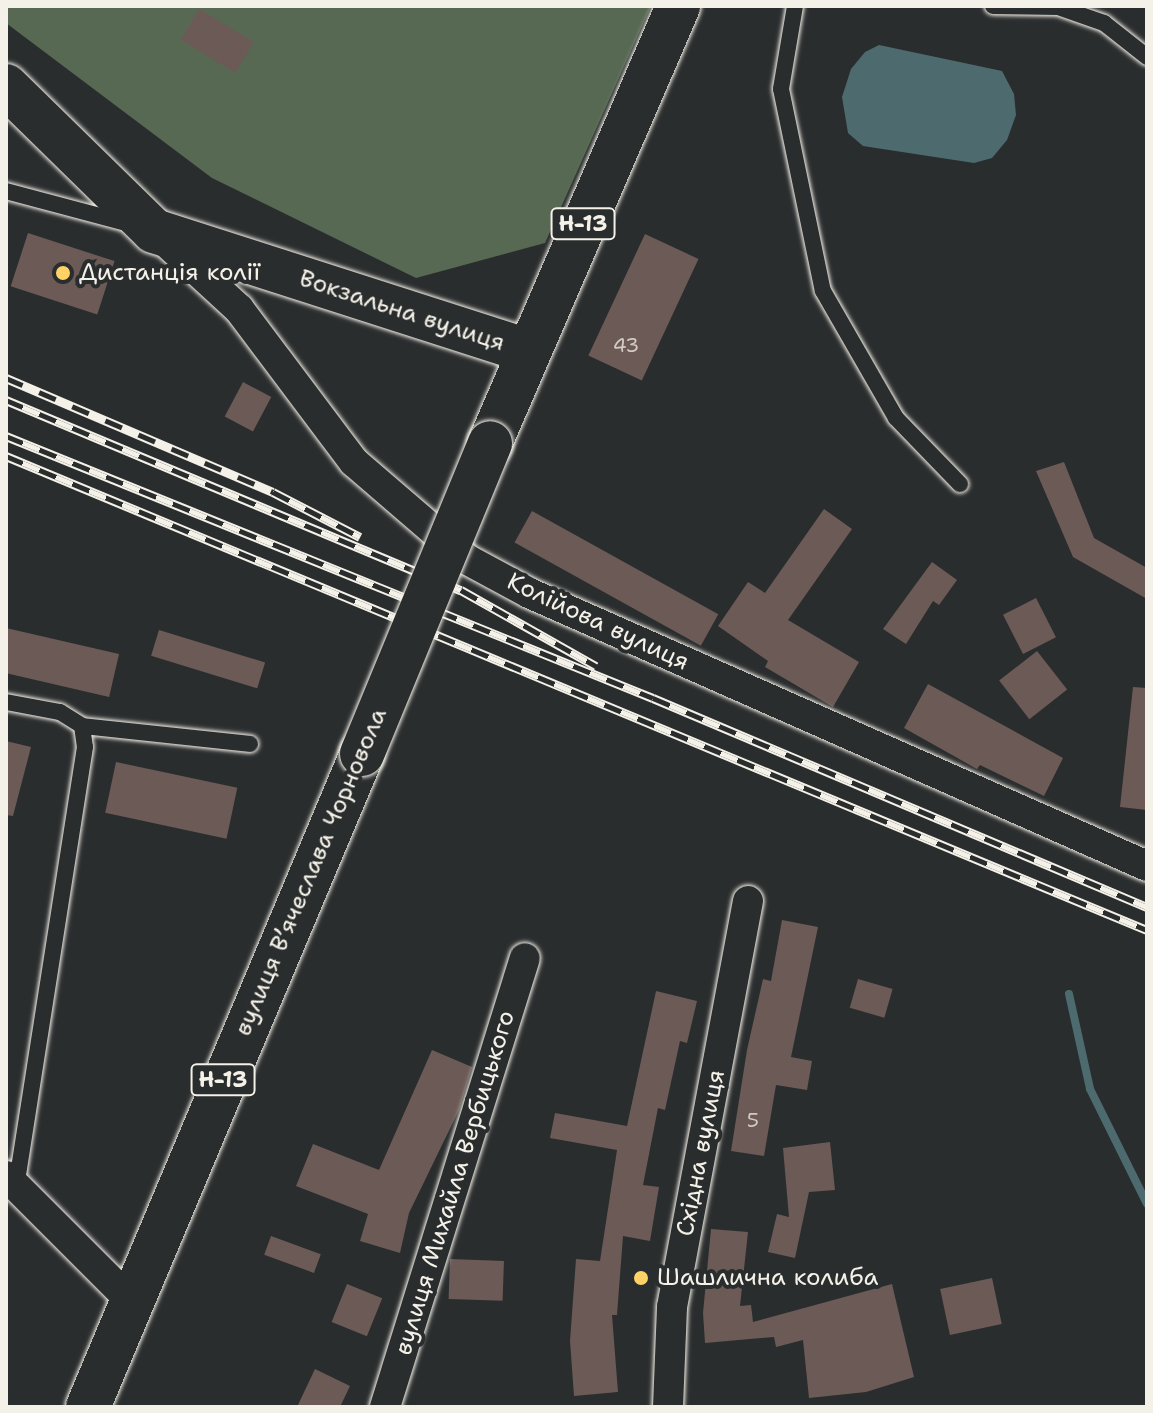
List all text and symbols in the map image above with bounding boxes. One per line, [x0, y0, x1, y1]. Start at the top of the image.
road number: Н-13 [549, 206, 617, 242]
place label: Дистанція колії [79, 259, 260, 287]
marker: Дистанція колії [54, 264, 72, 282]
street label: Вокзальна вулиця [296, 264, 508, 358]
house number: 43 [613, 333, 639, 357]
street label: Колійова вулиця [502, 567, 694, 677]
street label: вулиця Вʼячеслава Чорновола [229, 704, 393, 1040]
street label: вулиця Михайла Вербицького [389, 1007, 521, 1359]
road number: Н-13 [189, 1062, 257, 1098]
street label: Східна вулиця [671, 1067, 731, 1239]
house number: 5 [747, 1108, 759, 1132]
place label: Шашлична колиба [657, 1264, 878, 1292]
marker: Шашлична колиба [632, 1269, 650, 1287]

